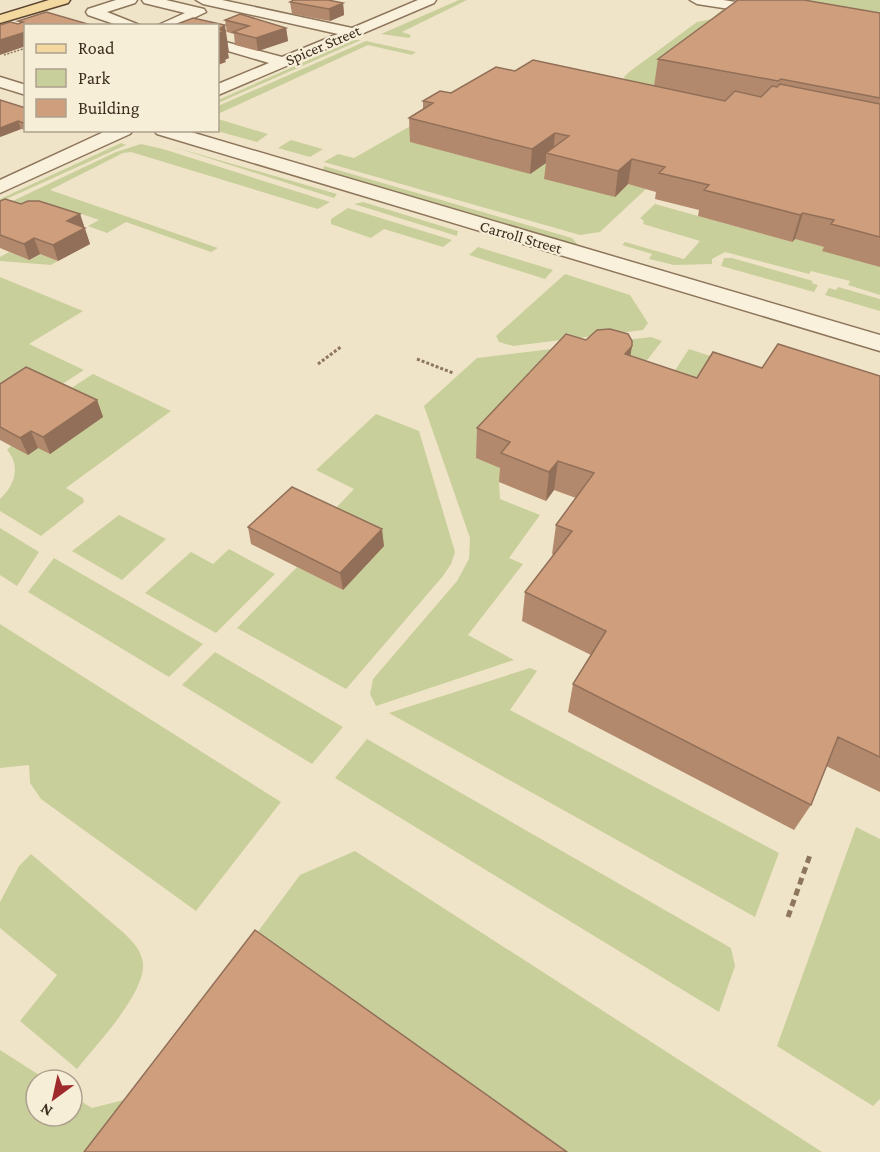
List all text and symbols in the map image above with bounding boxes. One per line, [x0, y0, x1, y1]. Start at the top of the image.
street label: Spicer Street [283, 21, 364, 69]
legend [24, 24, 219, 132]
text: Road [78, 38, 115, 58]
text: Park [78, 68, 110, 88]
text: Building [78, 98, 140, 118]
street label: Carroll Street [478, 217, 565, 257]
north arrow [24, 1068, 84, 1128]
text: N [37, 1100, 55, 1120]

